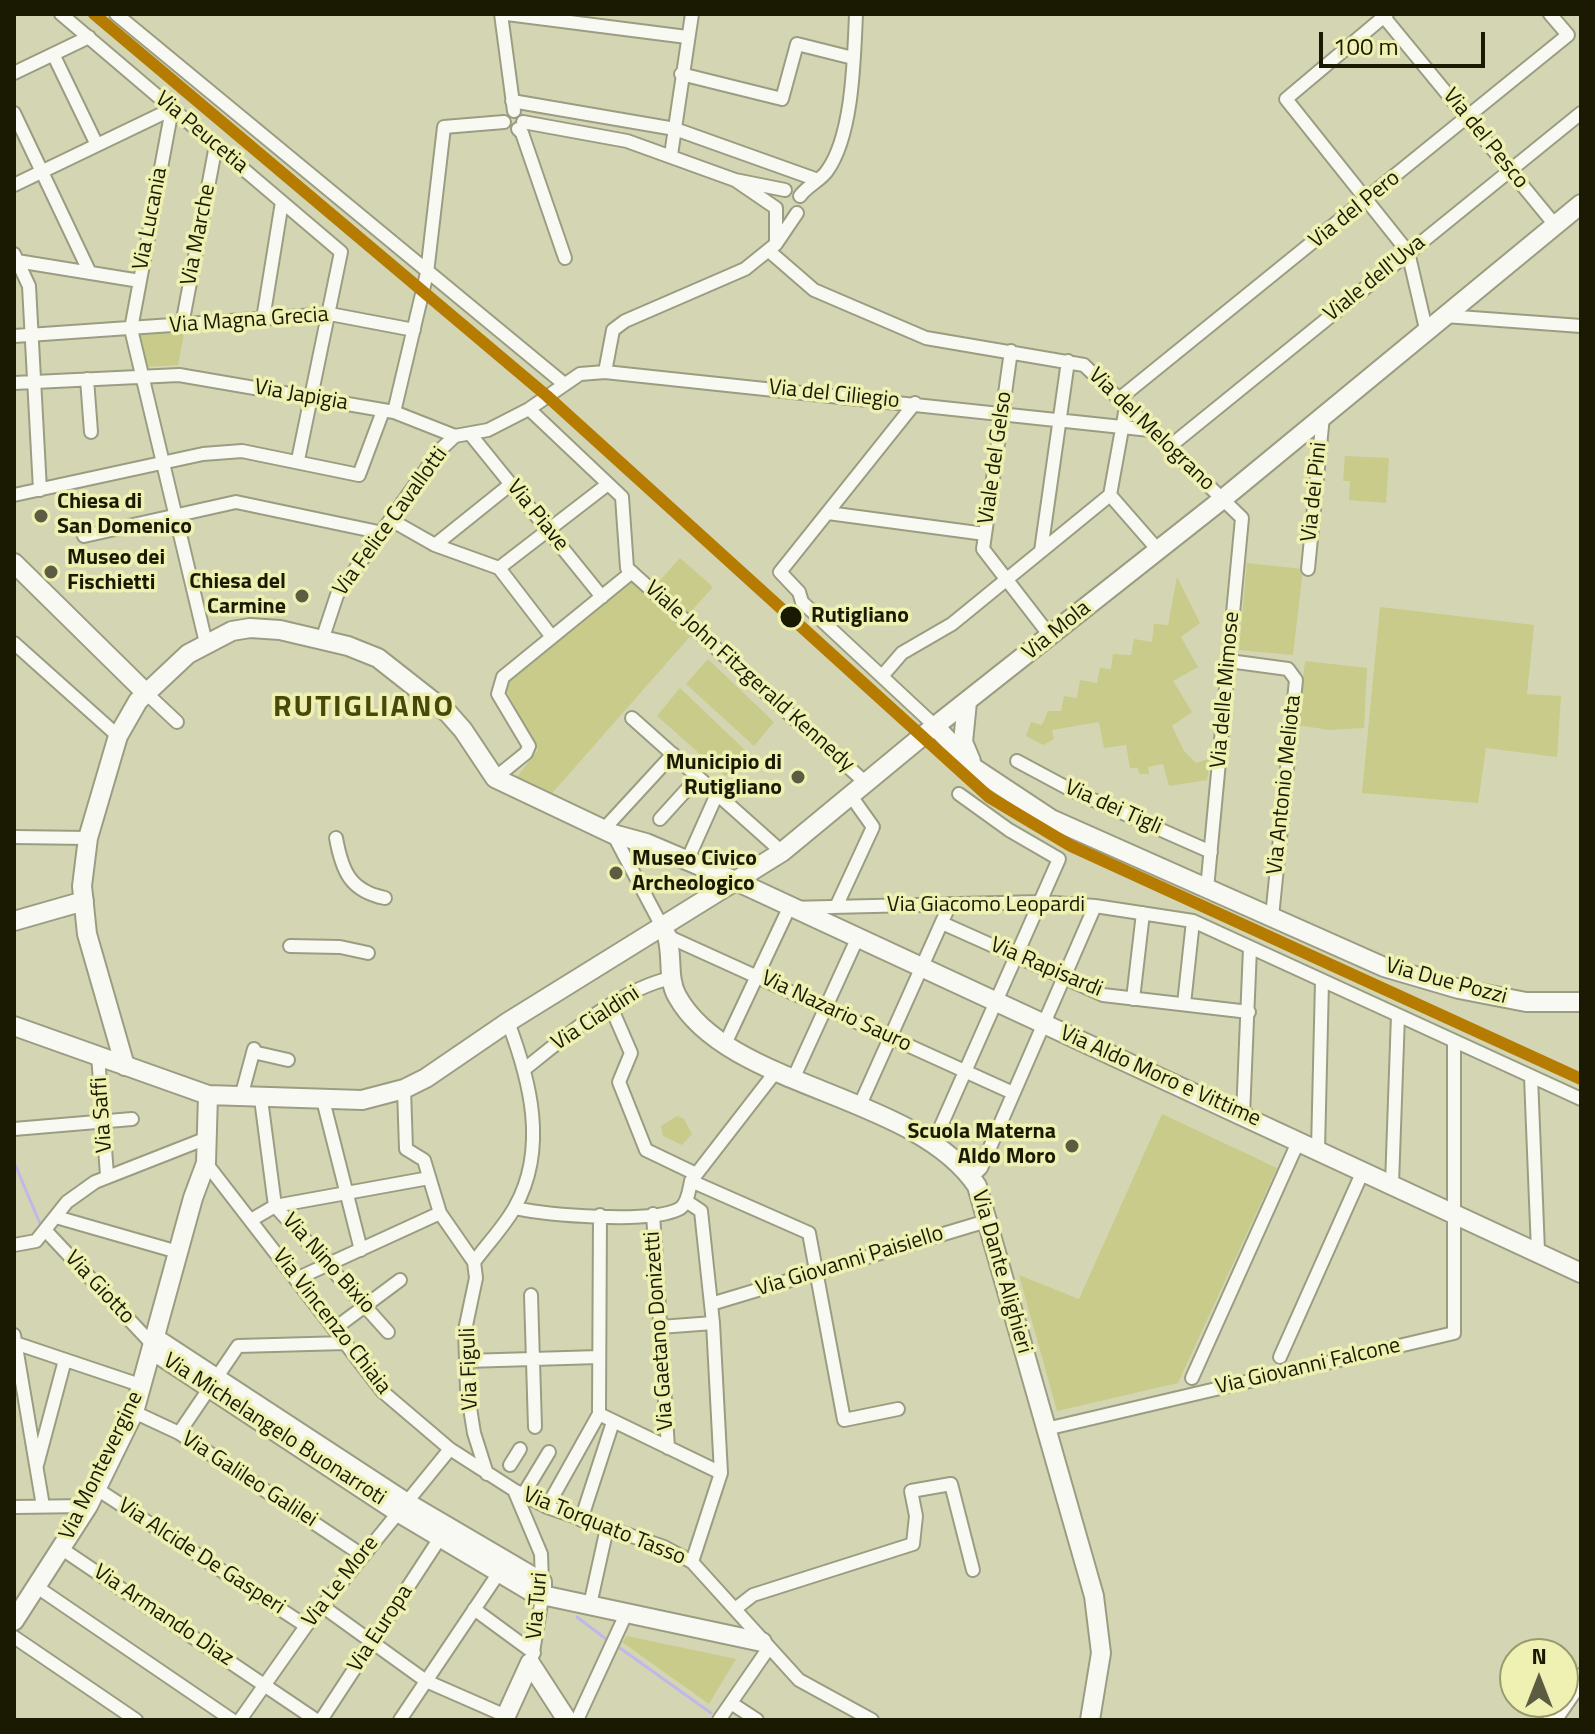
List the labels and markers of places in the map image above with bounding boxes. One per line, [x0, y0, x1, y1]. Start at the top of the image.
place label: Chiesa di San Domenico [57, 490, 192, 542]
marker: Chiesa di San Domenico [32, 507, 50, 525]
place label: Museo dei Fischietti [67, 546, 165, 598]
marker: Museo dei Fischietti [42, 563, 60, 581]
place label: Chiesa del Carmine [189, 570, 286, 622]
marker: Chiesa del Carmine [293, 587, 311, 605]
marker: Rutigliano [778, 604, 804, 630]
place label: Rutigliano [811, 604, 909, 630]
place label: Municipio di Rutigliano [666, 751, 782, 802]
marker: Municipio di Rutigliano [789, 768, 807, 786]
place label: Museo Civico Archeologico [632, 847, 757, 898]
marker: Museo Civico Archeologico [607, 864, 625, 882]
place label: Scuola Materna Aldo Moro [907, 1120, 1056, 1172]
marker: Scuola Materna Aldo Moro [1063, 1137, 1081, 1155]

